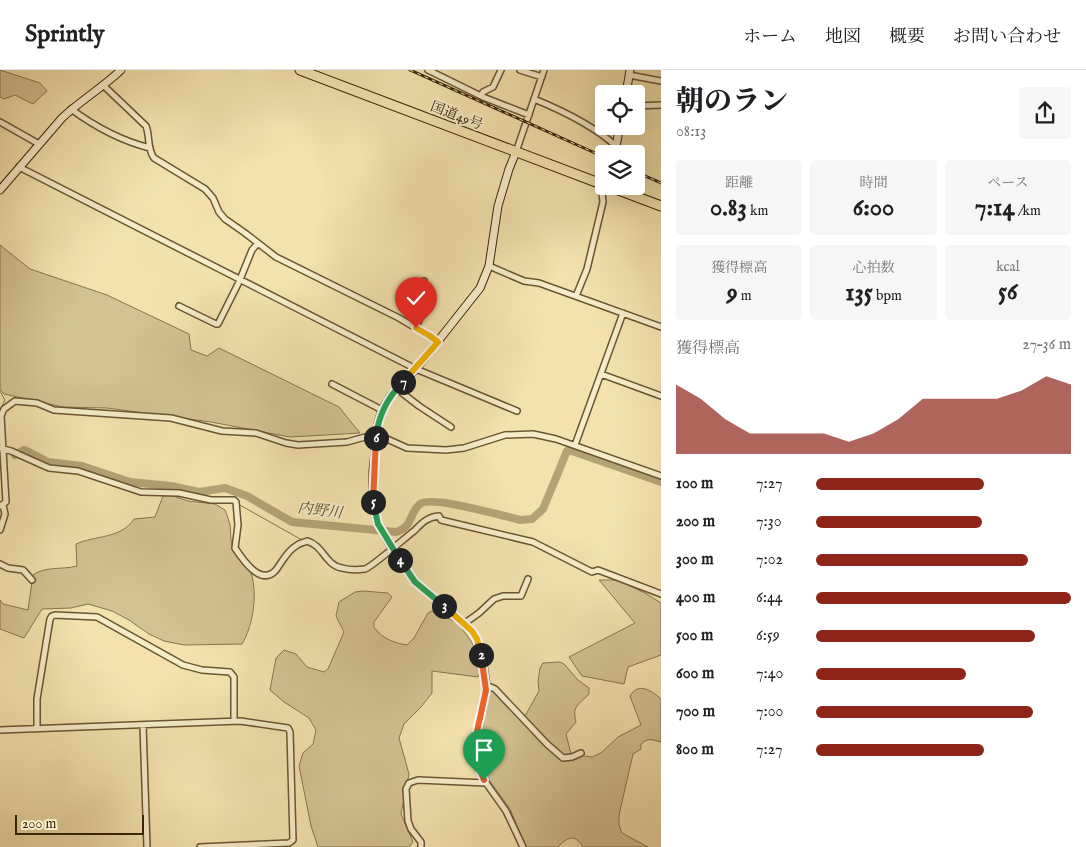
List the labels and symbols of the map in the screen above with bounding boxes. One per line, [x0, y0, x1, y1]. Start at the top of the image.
street label: 国道49号 [428, 98, 486, 134]
pin [395, 277, 437, 328]
pin: 7 [390, 370, 416, 394]
pin: 6 [364, 426, 388, 450]
pin: 5 [360, 490, 386, 514]
water label: 内野川 [296, 498, 345, 523]
pin: 4 [388, 548, 412, 572]
pin: 3 [432, 594, 456, 618]
pin: 2 [468, 642, 494, 668]
pin [463, 729, 505, 780]
scale bar [15, 812, 144, 835]

